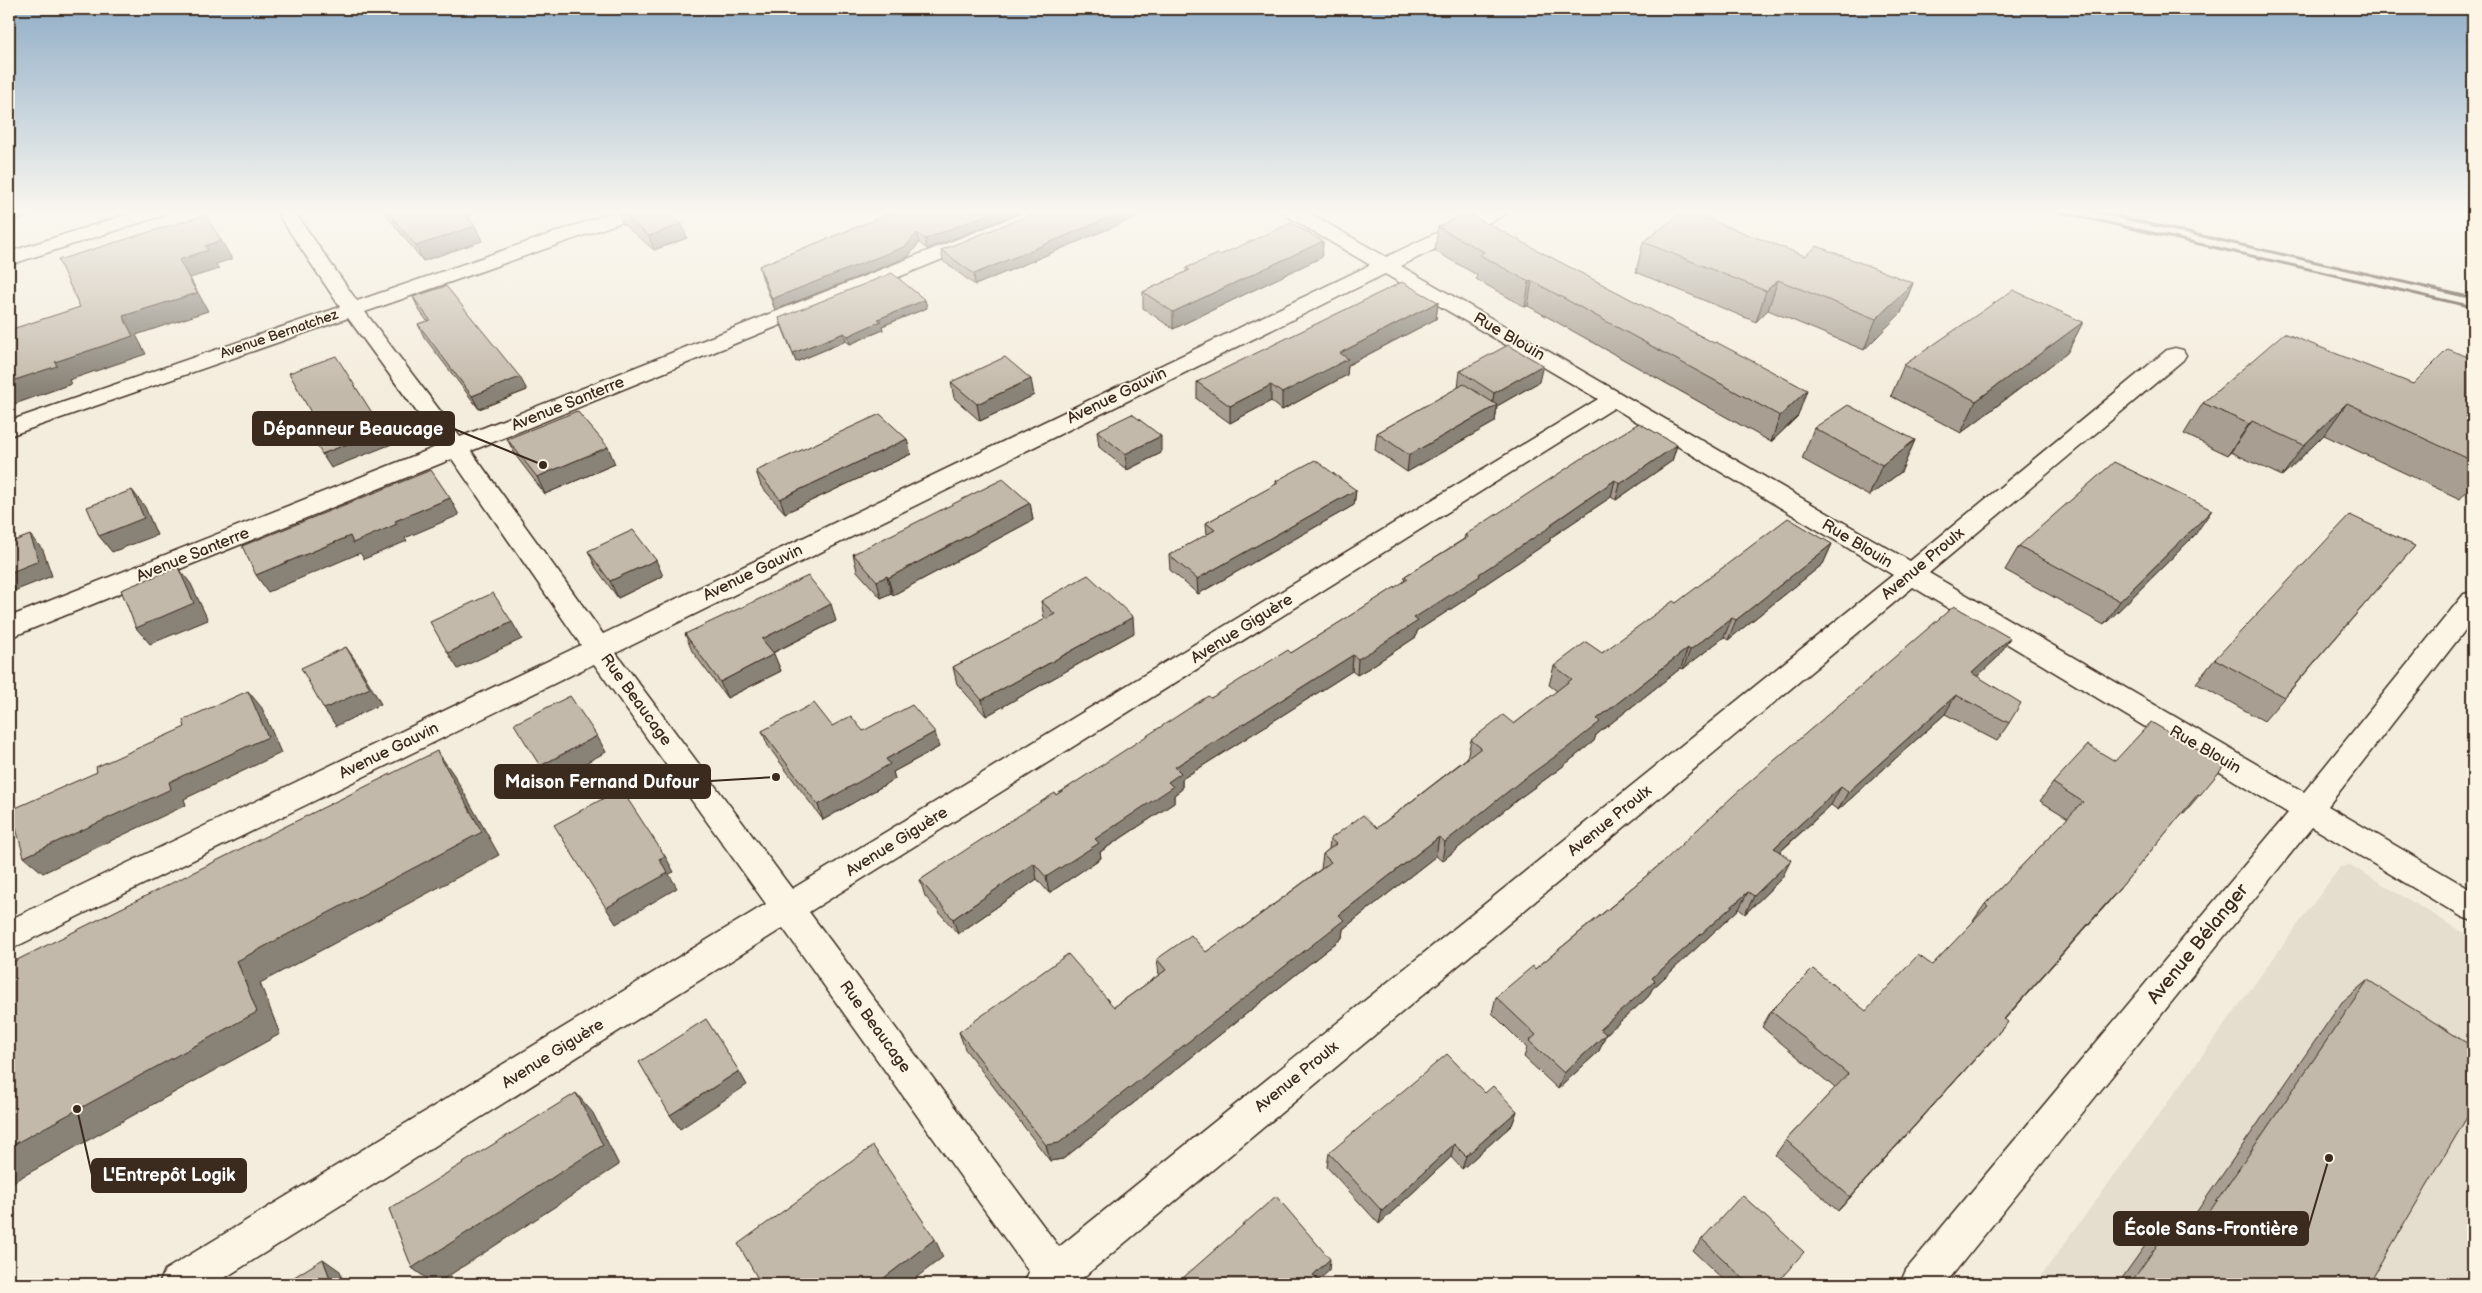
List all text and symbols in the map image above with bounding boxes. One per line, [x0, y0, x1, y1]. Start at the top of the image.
street label: Avenue Bernatchez [218, 306, 340, 362]
street label: Rue Blouin [1470, 309, 1548, 365]
street label: Avenue Gauvin [1064, 364, 1170, 428]
street label: Avenue Santerre [509, 373, 628, 435]
callout: Dépanneur Beaucage [253, 412, 454, 445]
text: Dépanneur Beaucage [263, 419, 443, 440]
street label: Rue Blouin [1818, 515, 1896, 573]
street label: Avenue Proulx [1878, 523, 1969, 604]
street label: Avenue Santerre [134, 524, 253, 586]
street label: Avenue Gauvin [700, 541, 806, 605]
street label: Avenue Giguère [1188, 590, 1297, 668]
street label: Rue Beaucage [596, 650, 676, 750]
street label: Avenue Gauvin [336, 719, 442, 783]
street label: Rue Blouin [2166, 722, 2244, 778]
callout: Maison Fernand Dufour [495, 765, 710, 798]
text: Maison Fernand Dufour [505, 772, 700, 793]
street label: Avenue Proulx [1564, 781, 1656, 861]
street label: Avenue Giguère [843, 803, 952, 881]
street label: Avenue Bélanger [2142, 878, 2254, 1009]
street label: Rue Beaucage [835, 977, 915, 1077]
street label: Avenue Giguère [499, 1015, 608, 1093]
street label: Avenue Proulx [1251, 1037, 1343, 1117]
callout: L'Entrepôt Logik [92, 1159, 246, 1192]
text: L'Entrepôt Logik [102, 1165, 236, 1186]
callout: École Sans-Frontière [2114, 1212, 2308, 1245]
text: École Sans-Frontière [2124, 1217, 2298, 1240]

